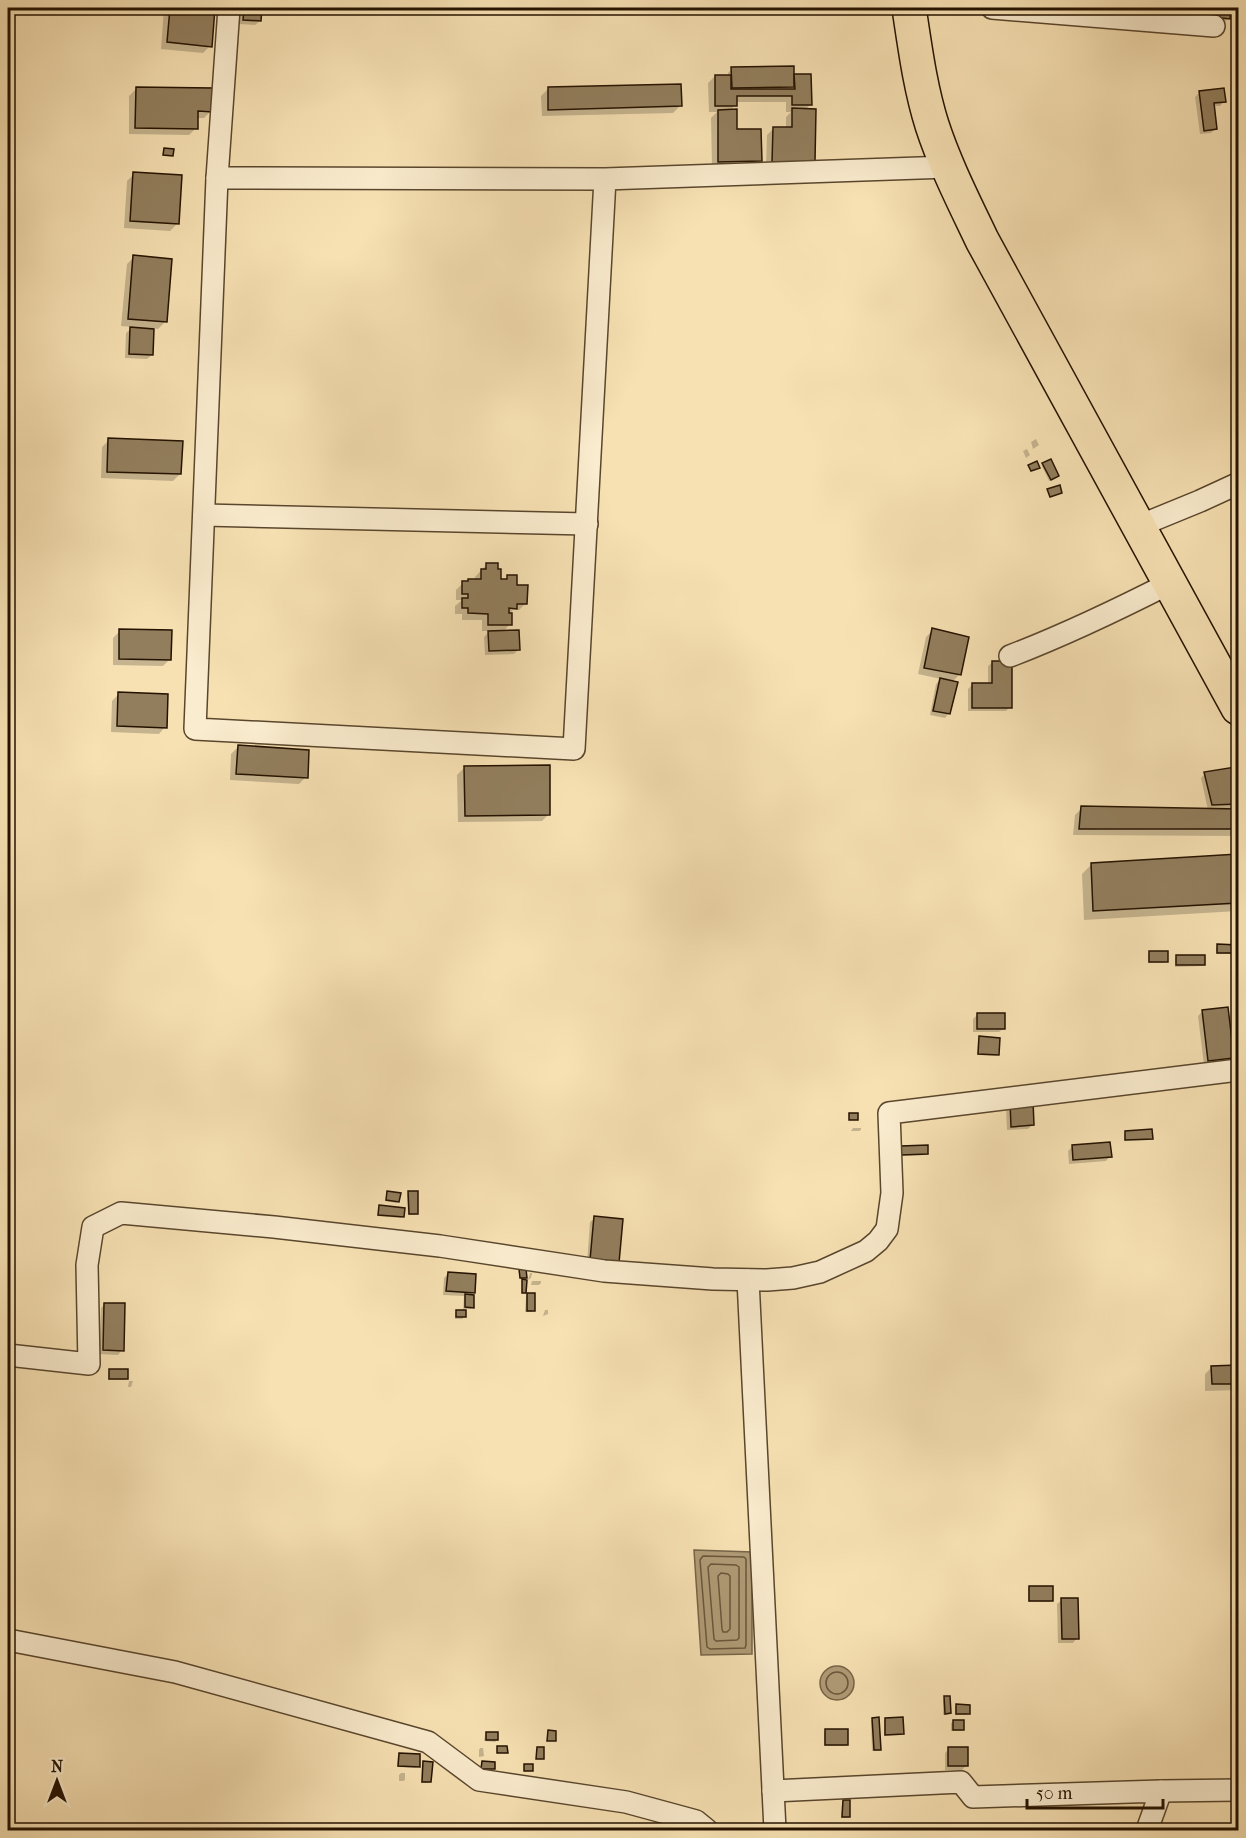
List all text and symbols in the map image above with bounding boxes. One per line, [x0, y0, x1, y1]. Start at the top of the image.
north arrow [27, 1751, 87, 1811]
text: N [51, 1757, 64, 1776]
scale bar [1027, 1772, 1164, 1810]
text: 50 m [1036, 1783, 1073, 1804]

